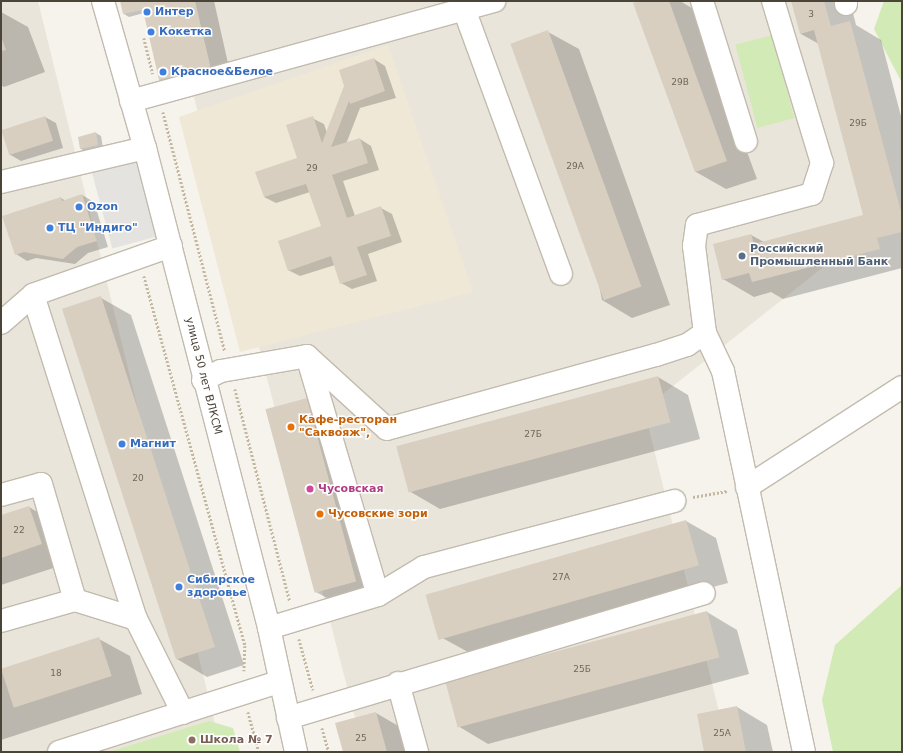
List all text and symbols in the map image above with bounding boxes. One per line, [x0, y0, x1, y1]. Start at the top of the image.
place label: Интер [155, 5, 194, 19]
marker: Интер [142, 7, 152, 17]
house number: 3 [808, 9, 814, 19]
place label: Кокетка [159, 25, 212, 39]
marker: Кокетка [146, 27, 156, 37]
place label: Красное&Белое [171, 65, 273, 79]
marker: Красное&Белое [158, 67, 168, 77]
house number: 29В [671, 77, 689, 87]
house number: 29Б [849, 118, 867, 128]
house number: 29А [566, 161, 584, 171]
house number: 29 [306, 163, 318, 173]
place label: Ozon [87, 200, 118, 214]
marker: Ozon [74, 202, 84, 212]
place label: ТЦ "Индиго" [58, 221, 138, 235]
marker: ТЦ "Индиго" [45, 223, 55, 233]
place label: Российский Промышленный Банк [750, 243, 888, 269]
marker: Российский Промышленный Банк [737, 251, 747, 261]
street label: улица 50 лет ВЛКСМ [182, 316, 224, 436]
place label: Кафе-ресторан "Саквояж", [299, 414, 397, 440]
marker: Кафе-ресторан "Саквояж", [286, 422, 296, 432]
house number: 27Б [524, 429, 542, 439]
place label: Магнит [130, 437, 176, 451]
marker: Магнит [117, 439, 127, 449]
house number: 20 [132, 473, 144, 483]
place label: Чусовская [318, 482, 384, 496]
marker: Чусовская [305, 484, 315, 494]
place label: Чусовские зори [328, 507, 428, 521]
marker: Чусовские зори [315, 509, 325, 519]
house number: 22 [13, 525, 25, 535]
house number: 27А [552, 572, 570, 582]
place label: Сибирское здоровье [187, 574, 255, 600]
marker: Сибирское здоровье [174, 582, 184, 592]
house number: 25Б [573, 664, 591, 674]
house number: 18 [50, 668, 62, 678]
house number: 25А [713, 728, 731, 738]
place label: Школа № 7 [200, 733, 273, 747]
house number: 25 [355, 733, 367, 743]
marker: Школа № 7 [187, 735, 197, 745]

